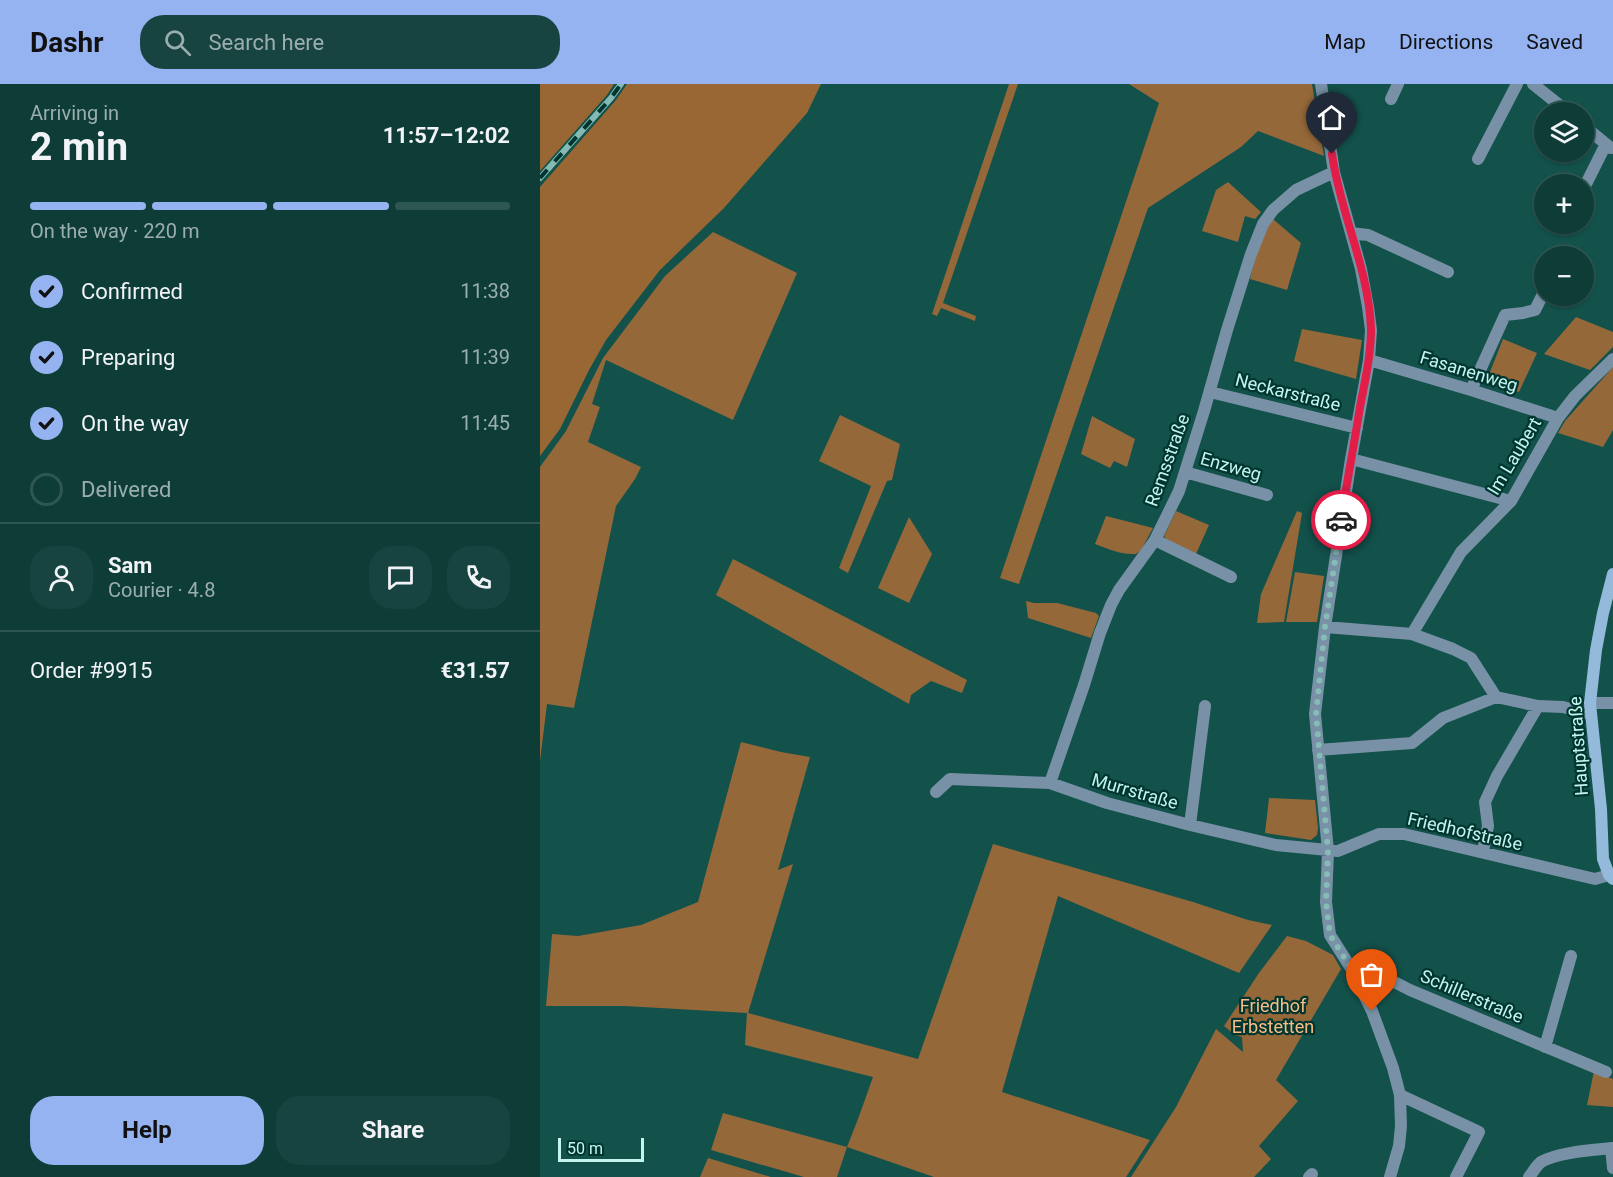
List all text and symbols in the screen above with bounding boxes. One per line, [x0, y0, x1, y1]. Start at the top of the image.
search box [140, 15, 560, 69]
text: Dashr [30, 26, 104, 59]
icon: search [161, 26, 194, 59]
text: Search here [209, 30, 324, 55]
text: Map [1324, 30, 1366, 54]
text: Directions [1399, 30, 1493, 54]
text: Saved [1526, 30, 1583, 54]
pin [1306, 92, 1357, 154]
text: Arriving in [30, 101, 119, 125]
icon: home [1315, 101, 1348, 134]
map controls [1534, 102, 1594, 306]
button: layers [1534, 102, 1594, 162]
text: 11:57–12:02 [383, 123, 510, 148]
text: 2 min [30, 124, 128, 170]
button: + [1534, 174, 1594, 234]
text: On the way · 220 m [30, 219, 199, 243]
button: − [1534, 246, 1594, 306]
icon: check [30, 275, 63, 308]
text: Confirmed [81, 279, 183, 304]
text: 11:38 [460, 279, 510, 303]
icon: check [30, 341, 63, 374]
text: Preparing [81, 345, 175, 370]
text: 11:39 [460, 345, 510, 369]
street label: Fasanenweg [1418, 346, 1520, 396]
street label: Neckarstraße [1233, 369, 1343, 415]
icon: check [30, 407, 63, 440]
text: On the way [81, 411, 189, 436]
text: 11:45 [460, 411, 510, 435]
street label: Remsstraße [1141, 411, 1193, 509]
street label: Im Laubert [1483, 413, 1545, 499]
street label: Enzweg [1198, 447, 1264, 485]
text: Delivered [81, 477, 171, 502]
courier [1311, 490, 1371, 550]
icon: car [1325, 504, 1358, 537]
button: person [30, 546, 93, 609]
button: chat [369, 546, 432, 609]
button: phone [447, 546, 510, 609]
text: Sam [108, 553, 152, 578]
text: Courier · 4.8 [108, 578, 215, 602]
text: Order #9915 [30, 658, 152, 683]
text: €31.57 [441, 658, 510, 683]
street label: Hauptstraße [1564, 696, 1592, 796]
street label: Murrstraße [1089, 769, 1181, 813]
street label: Friedhofstraße [1405, 808, 1525, 854]
pin [1346, 949, 1397, 1011]
icon: bag [1355, 958, 1388, 991]
street label: Schillerstraße [1417, 965, 1527, 1027]
park label: Friedhof Erbstetten [1232, 995, 1314, 1037]
button: Help [30, 1096, 264, 1165]
button: Share [276, 1096, 510, 1165]
scale bar [558, 1135, 644, 1162]
text: 50 m [567, 1139, 603, 1158]

